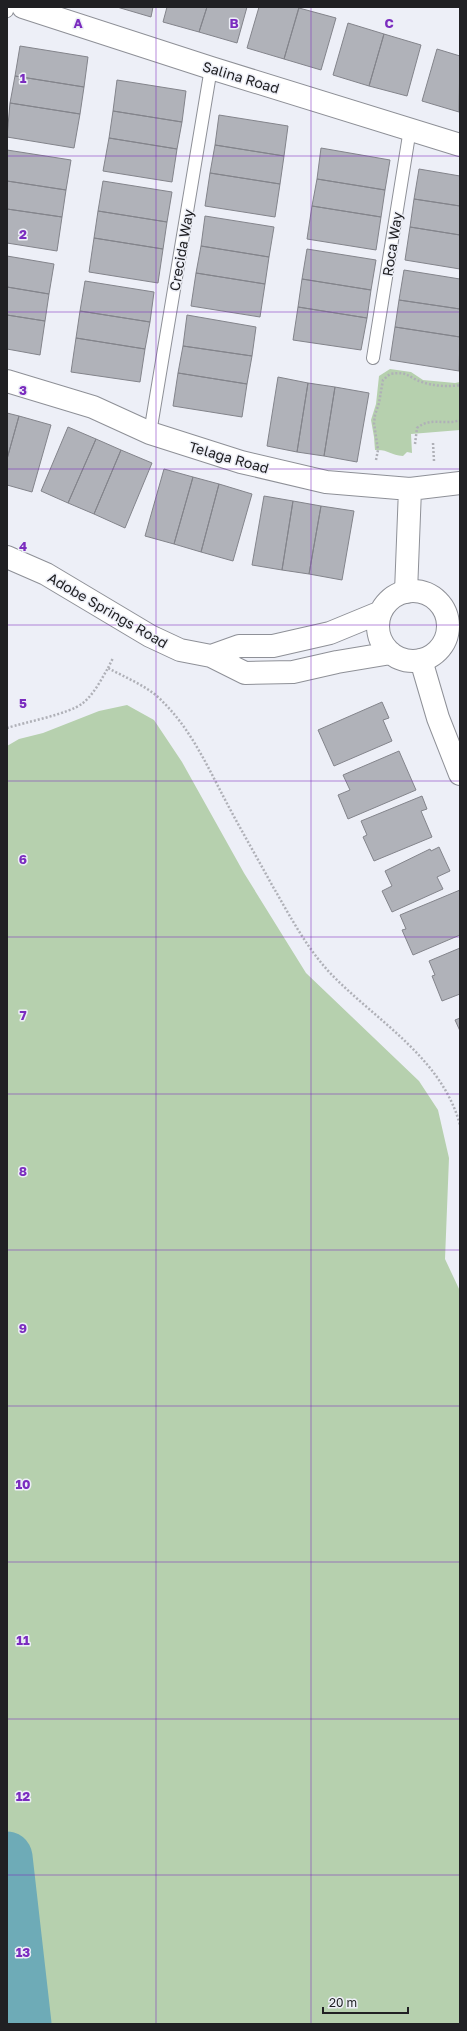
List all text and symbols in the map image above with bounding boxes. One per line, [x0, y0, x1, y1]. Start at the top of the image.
text: A [73, 15, 83, 31]
text: B [229, 15, 239, 31]
text: C [384, 15, 394, 31]
street label: Salina Road [201, 57, 281, 97]
text: 1 [20, 70, 27, 86]
street label: Crecida Way [165, 208, 197, 292]
street label: Roca Way [379, 210, 406, 278]
text: 2 [19, 226, 27, 242]
text: 3 [19, 382, 27, 398]
street label: Telaga Road [187, 437, 271, 477]
text: 4 [19, 538, 27, 554]
street label: Adobe Springs Road [45, 569, 171, 651]
text: 5 [19, 695, 27, 711]
text: 6 [19, 851, 27, 867]
text: 7 [19, 1007, 27, 1023]
text: 8 [19, 1163, 27, 1179]
text: 9 [19, 1320, 27, 1336]
text: 10 [15, 1476, 31, 1492]
text: 11 [16, 1632, 30, 1648]
text: 12 [16, 1788, 30, 1804]
text: 13 [16, 1944, 30, 1960]
scale bar [323, 1989, 408, 2015]
text: 20 m [329, 1995, 357, 2010]

